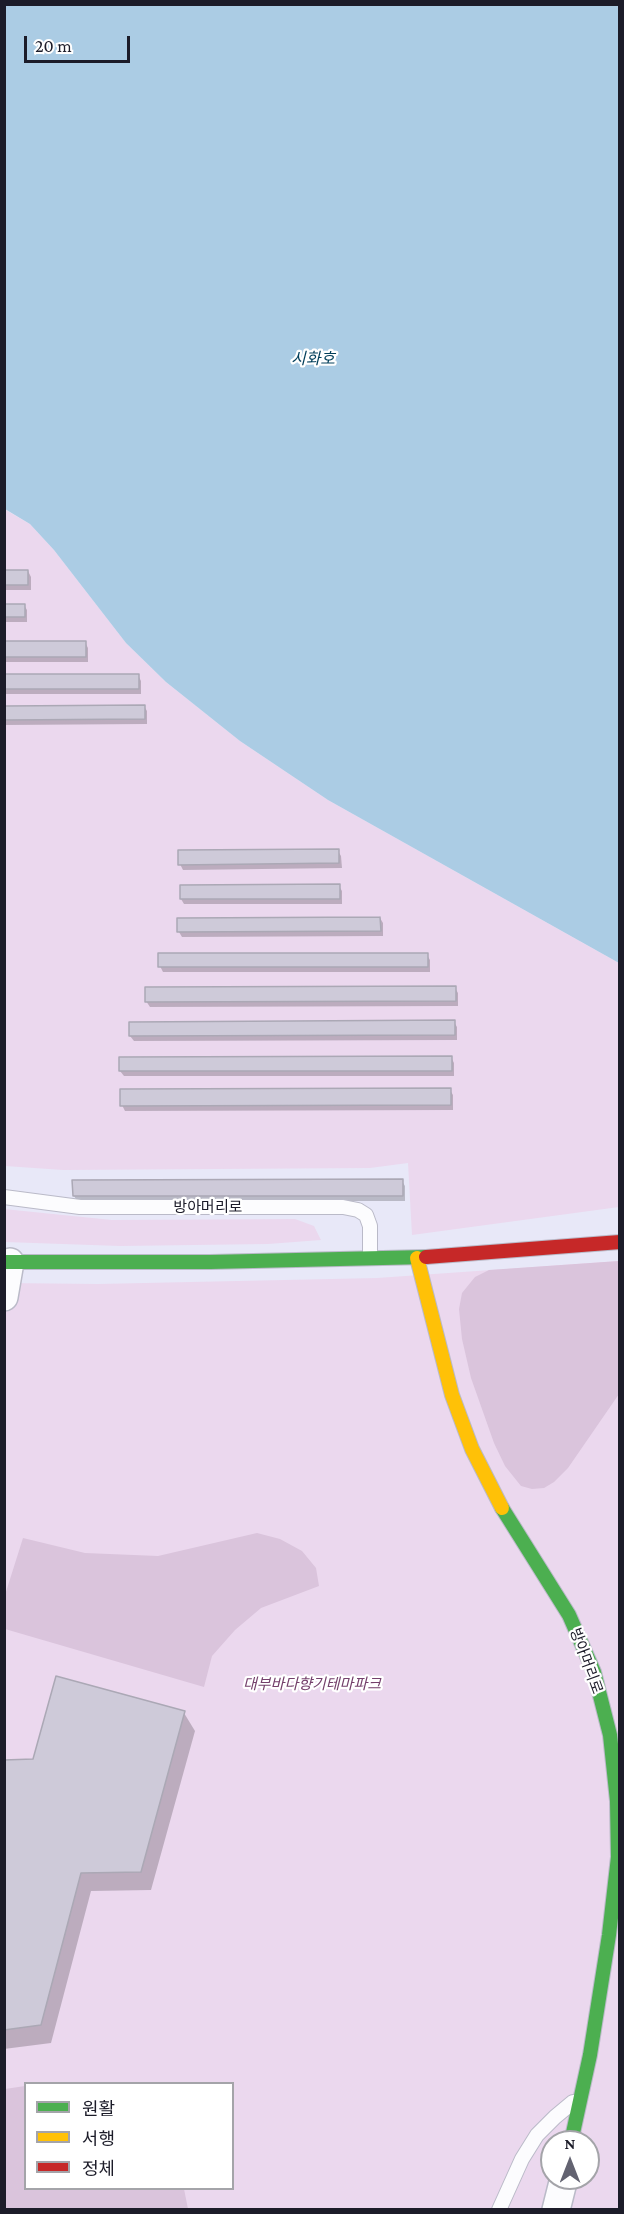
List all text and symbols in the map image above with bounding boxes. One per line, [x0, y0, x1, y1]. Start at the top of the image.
scale bar [27, 24, 134, 62]
text: 20 m [35, 36, 72, 56]
water label: 시화호 [291, 349, 335, 369]
street label: 방아머리로 [174, 1198, 242, 1216]
street label: 방아머리로 [566, 1626, 606, 1696]
park label: 대부바다향기테마파크 [243, 1675, 381, 1693]
legend [24, 2082, 234, 2190]
text: 원활 [82, 2099, 115, 2119]
text: 서행 [82, 2129, 115, 2149]
north arrow [540, 2130, 600, 2190]
text: N [565, 2135, 575, 2152]
text: 정체 [82, 2159, 115, 2179]

